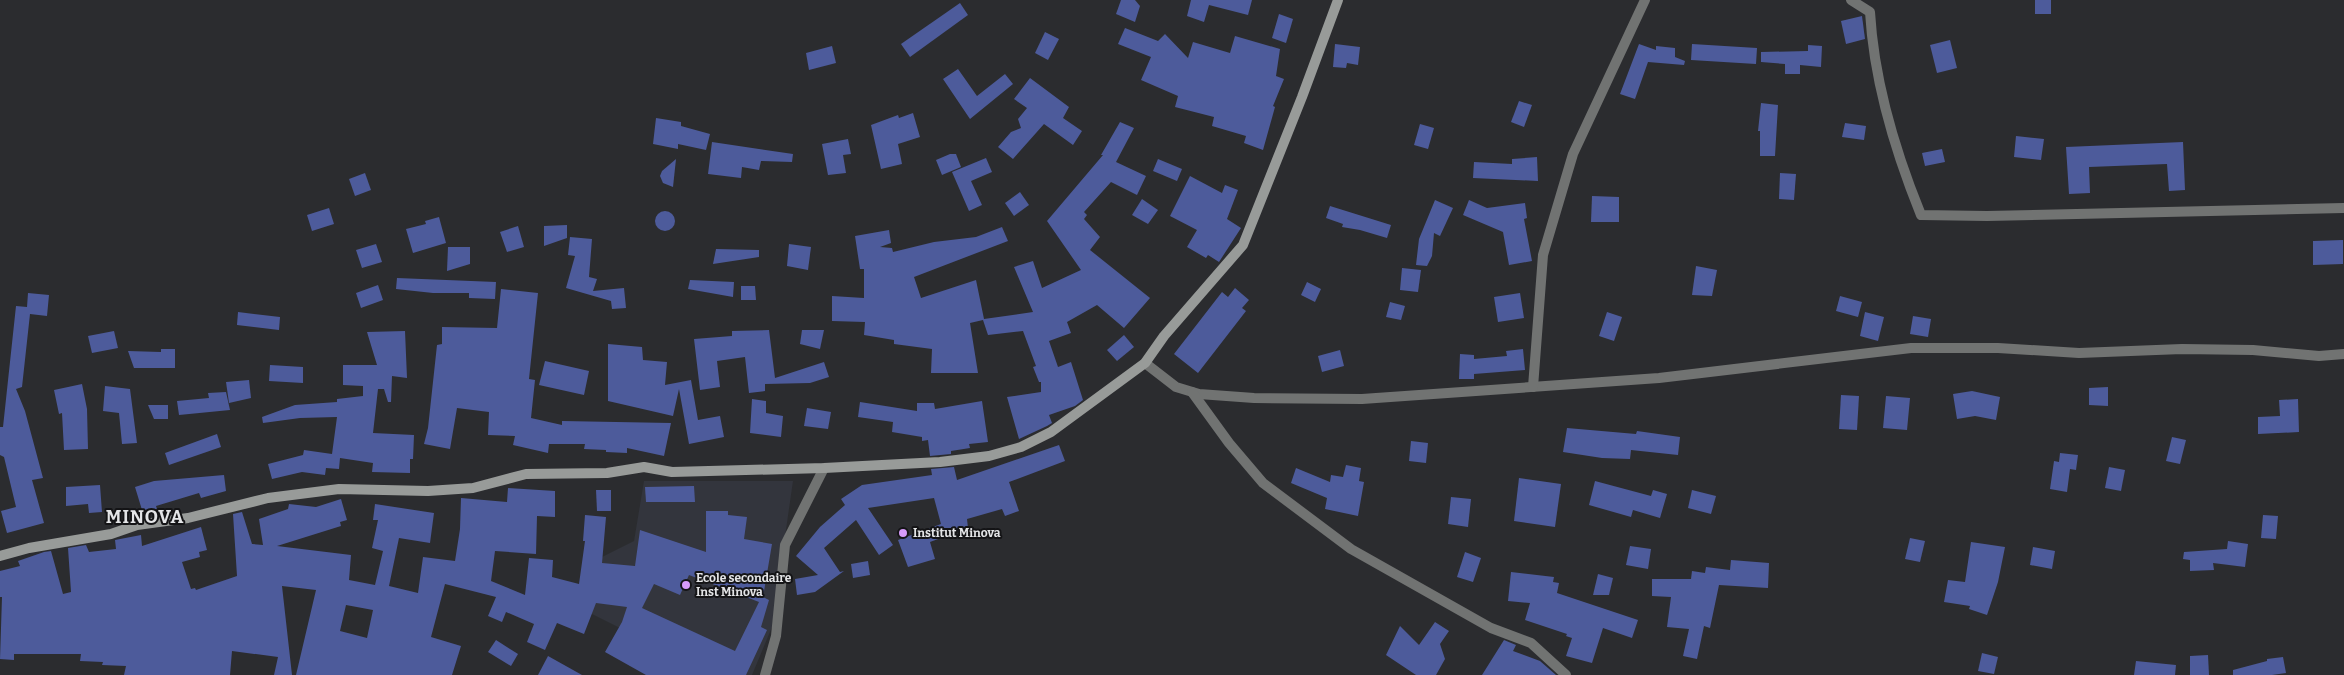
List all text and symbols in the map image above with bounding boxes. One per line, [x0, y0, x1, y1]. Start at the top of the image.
district label: MINOVA [106, 506, 184, 528]
place label: Institut Minova [913, 526, 1001, 540]
marker: Institut Minova [897, 527, 909, 539]
place label: Ecole secondaire Inst Minova [696, 571, 792, 599]
marker: Ecole secondaire Inst Minova [680, 579, 692, 591]

